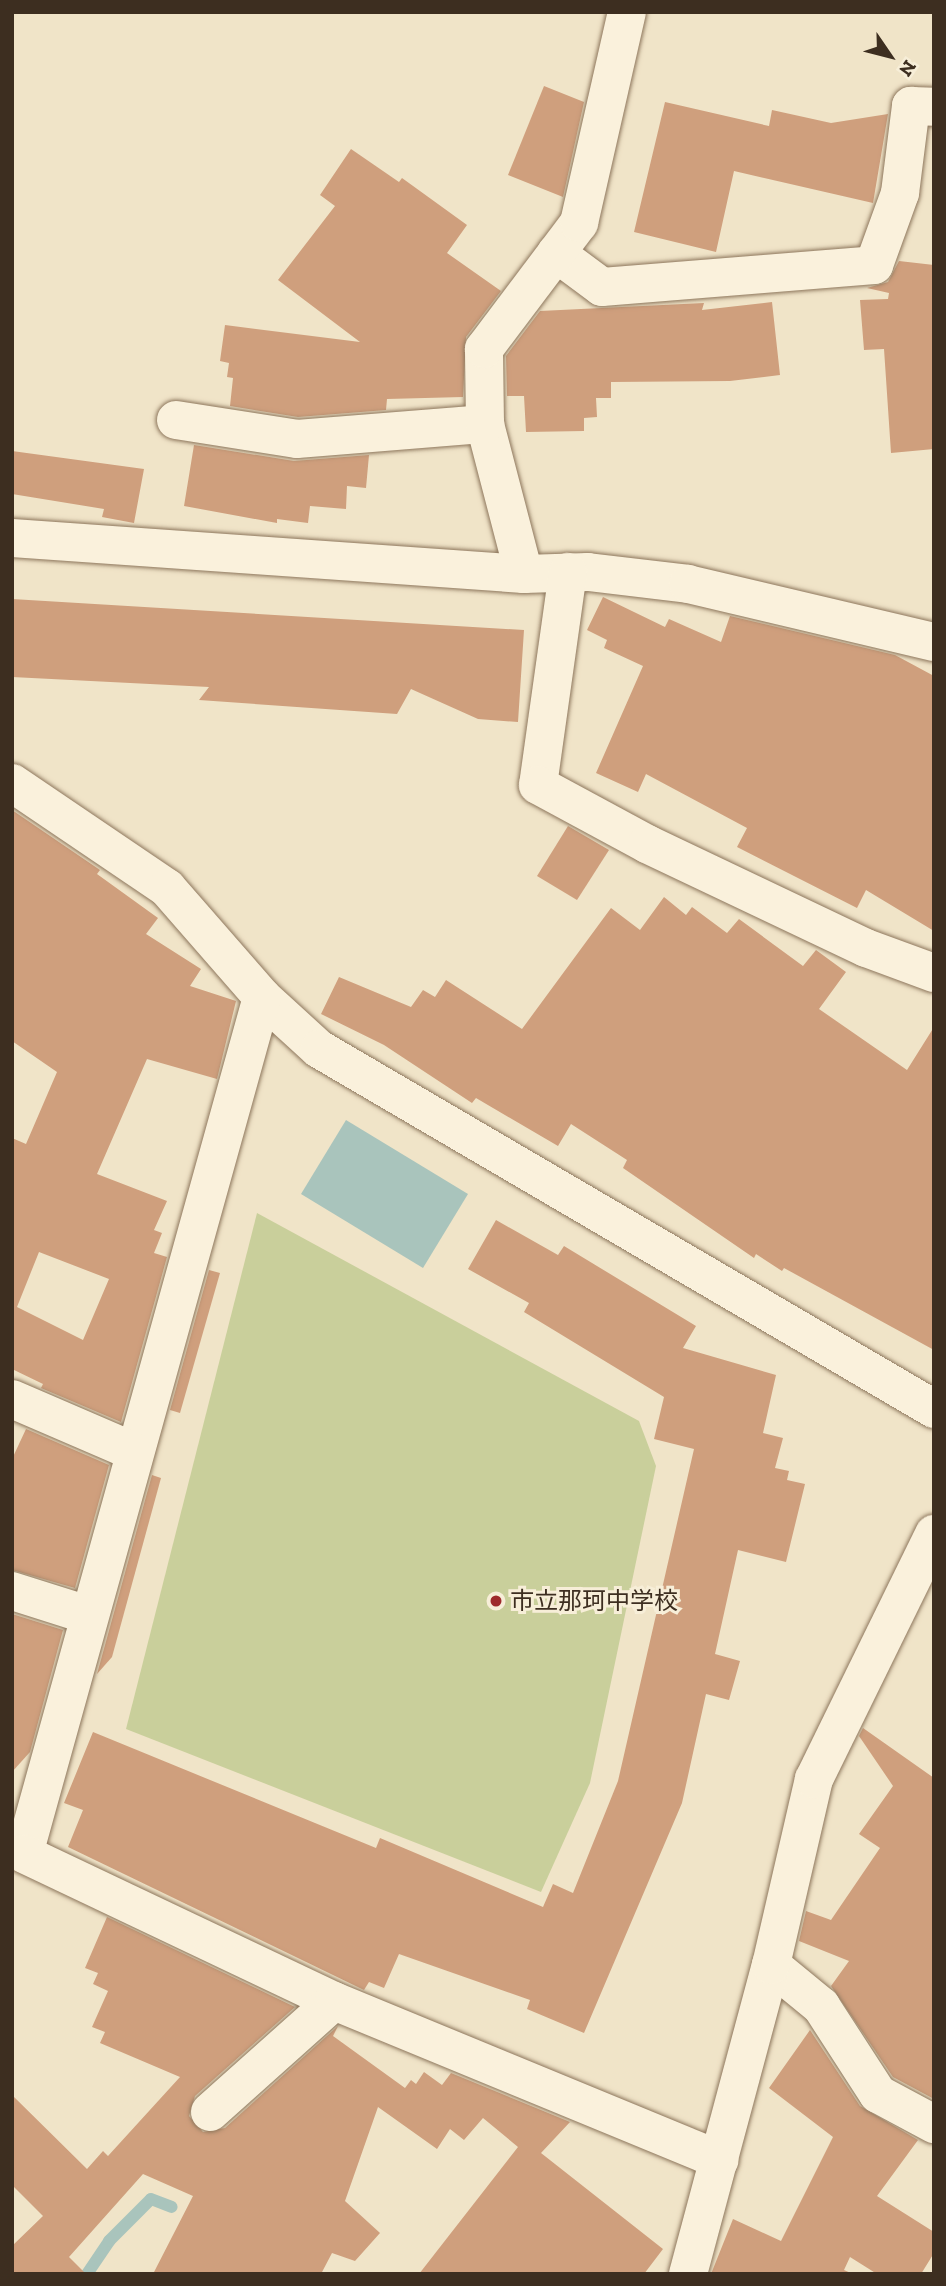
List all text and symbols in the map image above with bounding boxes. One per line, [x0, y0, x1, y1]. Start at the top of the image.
north arrow [855, 21, 925, 91]
text: N [894, 56, 921, 81]
place label: 市立那珂中学校 [510, 1587, 678, 1615]
marker: 市立那珂中学校 [488, 1593, 504, 1609]

